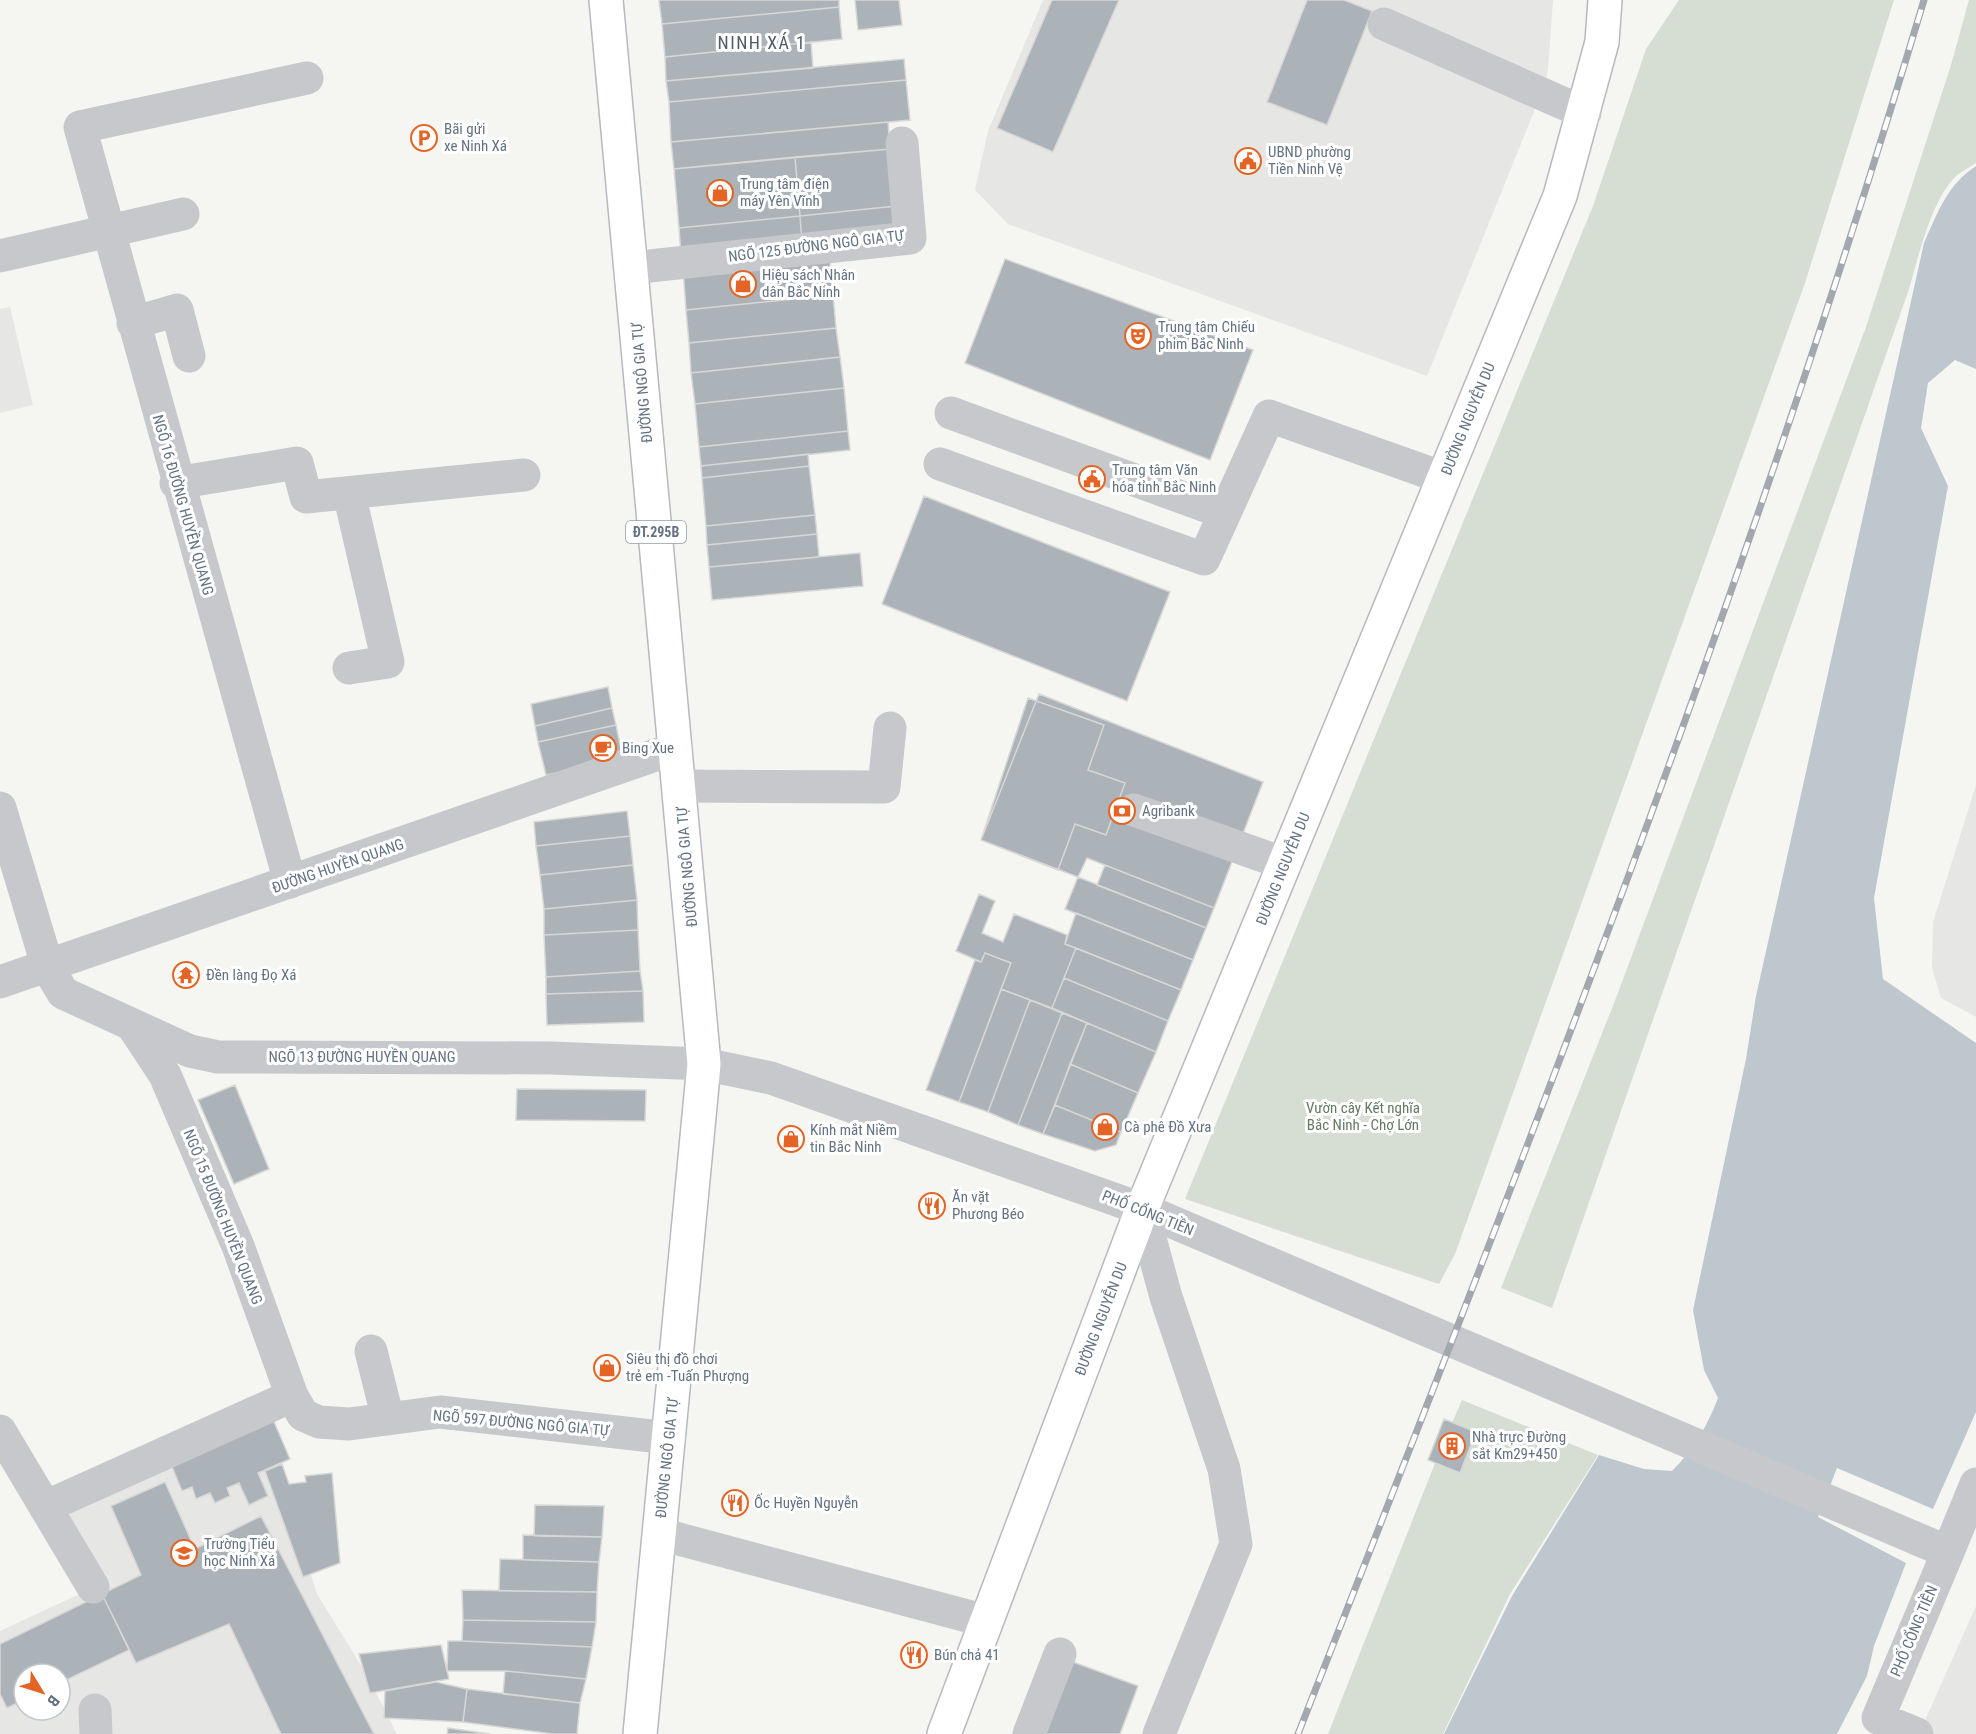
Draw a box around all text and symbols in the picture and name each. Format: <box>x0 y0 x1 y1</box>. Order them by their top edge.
district label: NINH XÁ 1 <box>718 32 806 53</box>
place label: Bãi gửi xe Ninh Xá <box>444 120 507 155</box>
parking icon: Bãi gửi xe Ninh Xá <box>409 123 439 153</box>
place label: UBND phường Tiền Ninh Vệ <box>1268 143 1351 178</box>
public building icon: UBND phường Tiền Ninh Vệ <box>1233 146 1263 176</box>
place label: Trung tâm điện máy Yên Vĩnh <box>740 175 829 210</box>
shop icon: Trung tâm điện máy Yên Vĩnh <box>705 178 735 208</box>
street label: NGÕ 125 ĐƯỜNG NGÔ GIA TỰ <box>727 226 906 266</box>
place label: Hiệu sách Nhân dân Bắc Ninh <box>762 266 855 301</box>
shop icon: Hiệu sách Nhân dân Bắc Ninh <box>728 269 758 299</box>
place label: Trung tâm Chiếu phim Bắc Ninh <box>1158 318 1255 353</box>
street label: ĐƯỜNG NGÔ GIA TỰ <box>628 321 656 444</box>
theatre icon: Trung tâm Chiếu phim Bắc Ninh <box>1123 321 1153 351</box>
street label: ĐƯỜNG NGUYỄN DU <box>1436 360 1499 478</box>
street label: NGÕ 16 ĐƯỜNG HUYỀN QUANG <box>149 412 218 597</box>
place label: Trung tâm Văn hóa tỉnh Bắc Ninh <box>1112 461 1216 496</box>
public building icon: Trung tâm Văn hóa tỉnh Bắc Ninh <box>1077 464 1107 494</box>
road number: ĐT.295B <box>626 521 686 543</box>
cafe icon: Bing Xue <box>588 733 618 763</box>
place label: Bing Xue <box>622 739 674 757</box>
bank icon: Agribank <box>1107 796 1137 826</box>
place label: Agribank <box>1142 802 1195 820</box>
street label: ĐƯỜNG NGÔ GIA TỰ <box>673 805 701 928</box>
street label: ĐƯỜNG NGUYỄN DU <box>1251 810 1314 928</box>
street label: ĐƯỜNG HUYỀN QUANG <box>269 834 406 897</box>
temple icon: Đền làng Đọ Xá <box>171 960 201 990</box>
place label: Đền làng Đọ Xá <box>206 966 296 984</box>
street label: NGÕ 13 ĐƯỜNG HUYỀN QUANG <box>268 1047 456 1066</box>
park label: Vườn cây Kết nghĩa Bắc Ninh - Chợ Lớn <box>1306 1099 1420 1134</box>
shop icon: Cà phê Đồ Xưa <box>1090 1112 1120 1142</box>
place label: Cà phê Đồ Xưa <box>1124 1118 1212 1136</box>
place label: Kính mắt Niềm tin Bắc Ninh <box>810 1121 897 1156</box>
shop icon: Kính mắt Niềm tin Bắc Ninh <box>776 1124 806 1154</box>
street label: NGÕ 15 ĐƯỜNG HUYỀN QUANG <box>180 1126 267 1307</box>
street label: PHỐ CỔNG TIỀN <box>1100 1186 1197 1240</box>
place label: Ăn vặt Phương Béo <box>952 1188 1024 1223</box>
restaurant icon: Ăn vặt Phương Béo <box>917 1191 947 1221</box>
street label: ĐƯỜNG NGUYỄN DU <box>1070 1259 1131 1378</box>
place label: Siêu thị đồ chơi trẻ em -Tuấn Phượng <box>626 1350 749 1385</box>
shop icon: Siêu thị đồ chơi trẻ em -Tuấn Phượng <box>592 1353 622 1383</box>
street label: ĐƯỜNG NGÔ GIA TỰ <box>652 1396 682 1519</box>
street label: NGÕ 597 ĐƯỜNG NGÔ GIA TỰ <box>432 1406 611 1440</box>
place label: Nhà trực Đường sắt Km29+450 <box>1472 1428 1566 1463</box>
building icon: Nhà trực Đường sắt Km29+450 <box>1437 1431 1467 1461</box>
restaurant icon: Ốc Huyền Nguyễn <box>720 1488 750 1518</box>
place label: Ốc Huyền Nguyễn <box>754 1493 858 1512</box>
place label: Trường Tiểu học Ninh Xá <box>204 1535 275 1570</box>
school or university icon: Trường Tiểu học Ninh Xá <box>169 1538 199 1568</box>
street label: PHỐ CỔNG TIỀN <box>1886 1582 1941 1679</box>
restaurant icon: Bún chả 41 <box>899 1640 929 1670</box>
place label: Bún chả 41 <box>934 1646 1000 1664</box>
north arrow <box>12 1662 72 1722</box>
text: B <box>43 1692 64 1710</box>

